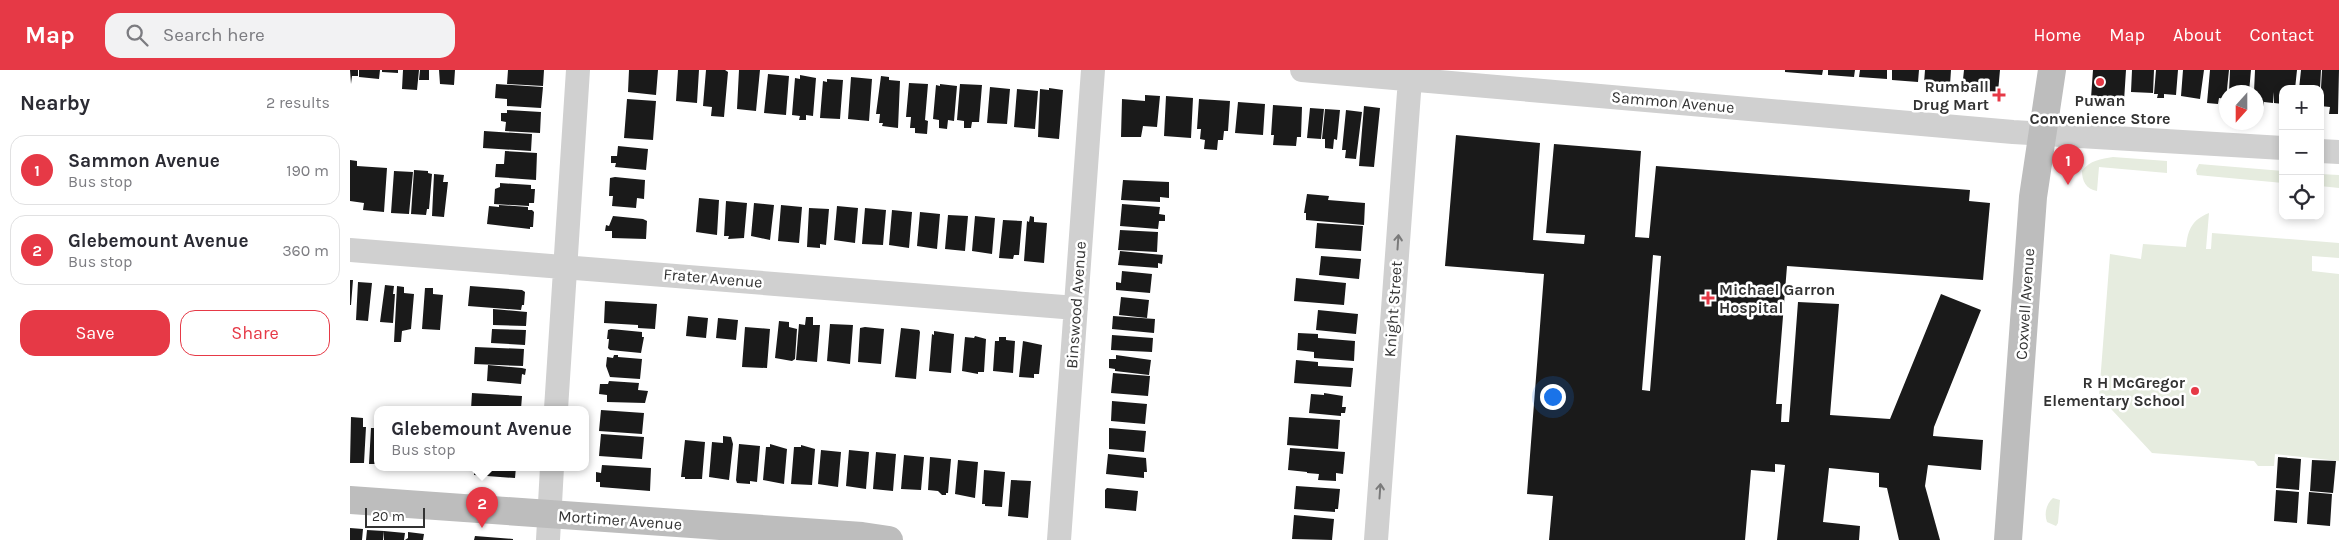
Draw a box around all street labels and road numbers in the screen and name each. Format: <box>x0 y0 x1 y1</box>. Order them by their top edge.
street label: Sammon Avenue <box>1611 87 1735 117</box>
street label: Binswood Avenue <box>1062 241 1090 369</box>
street label: Coxwell Avenue <box>2012 247 2038 361</box>
street label: Knight Street <box>1380 260 1406 358</box>
street label: Frater Avenue <box>663 264 763 292</box>
street label: Mortimer Avenue <box>557 506 683 534</box>

